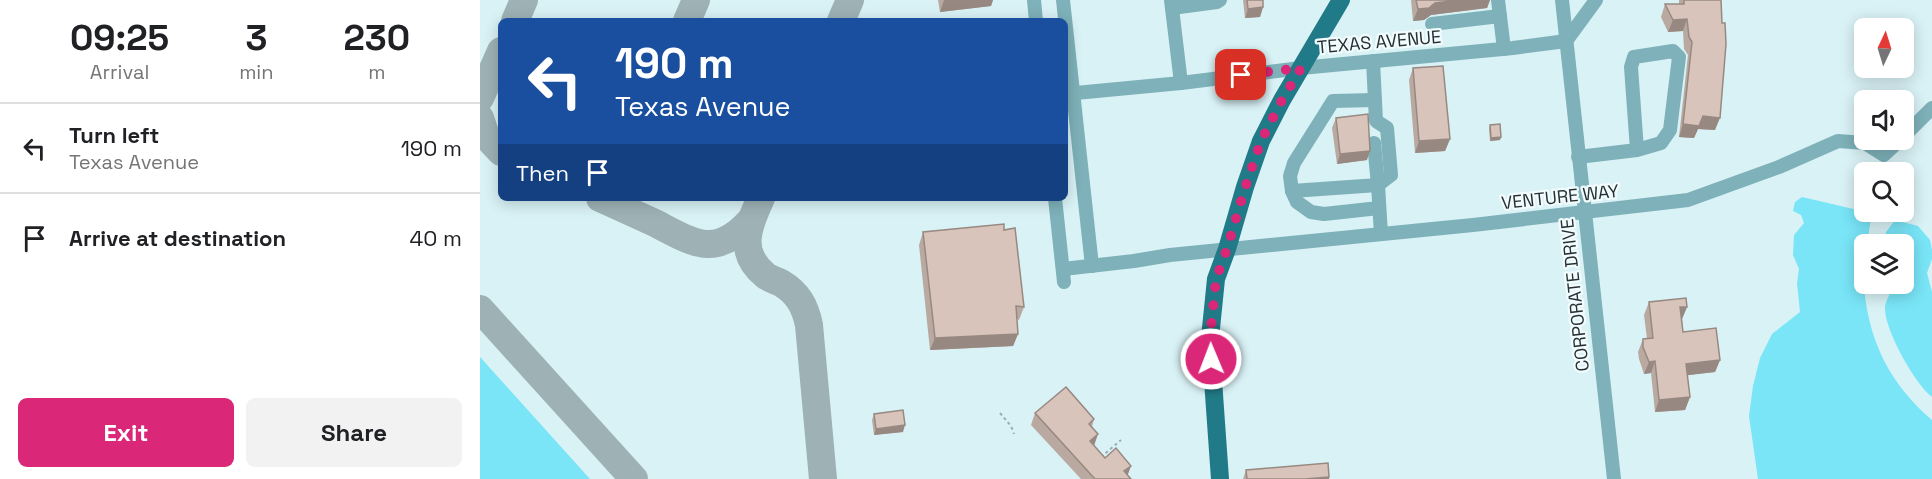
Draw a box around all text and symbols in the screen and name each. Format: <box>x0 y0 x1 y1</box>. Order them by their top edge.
text: 09:25 <box>70 15 169 61</box>
text: 3 <box>245 15 267 61</box>
text: 230 <box>343 15 410 61</box>
north arrow <box>1854 18 1914 78</box>
map controls <box>1854 18 1914 294</box>
street label: TEXAS AVENUE <box>1316 25 1442 58</box>
text: 190 m <box>615 37 734 90</box>
icon: left <box>516 42 594 120</box>
pin <box>1215 49 1266 100</box>
icon: arrive <box>1224 58 1257 91</box>
text: Arrival <box>90 59 149 85</box>
text: min <box>239 59 274 85</box>
text: m <box>368 59 385 85</box>
text: Texas Avenue <box>615 89 791 124</box>
button: sound <box>1854 90 1914 150</box>
text: Turn left <box>69 121 159 149</box>
icon: left <box>18 132 51 165</box>
text: 190 m <box>401 134 462 162</box>
text: Texas Avenue <box>69 149 199 175</box>
icon: arrive <box>581 156 614 189</box>
text: Then <box>516 159 569 187</box>
button: search <box>1854 162 1914 222</box>
street label: VENTURE WAY <box>1500 179 1620 214</box>
street label: CORPORATE DRIVE <box>1555 218 1594 373</box>
icon: arrive <box>18 222 51 255</box>
text: Arrive at destination <box>69 224 286 252</box>
text: 40 m <box>410 224 462 252</box>
button: layers <box>1854 234 1914 294</box>
position arrow <box>1179 327 1243 391</box>
button: Exit <box>18 398 234 467</box>
button: Share <box>246 398 462 467</box>

